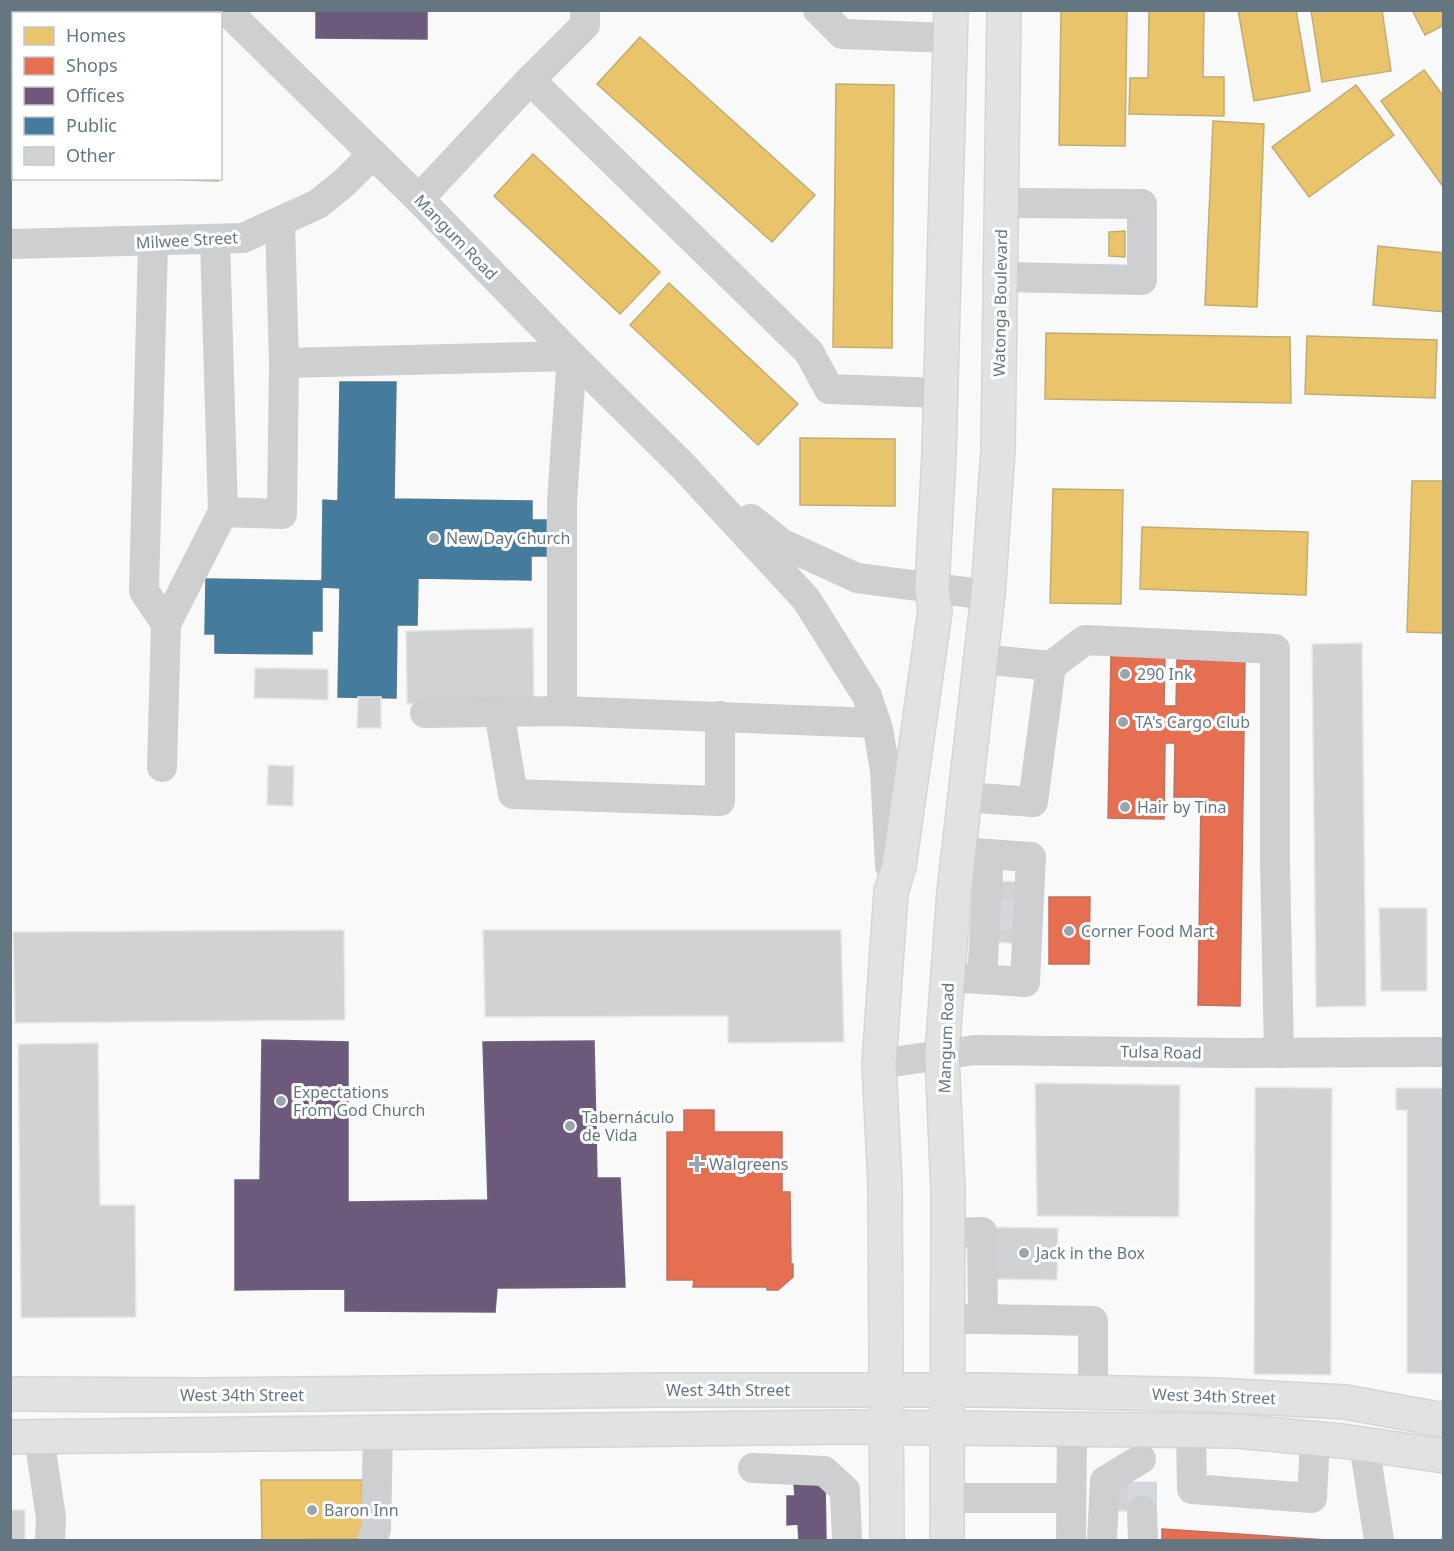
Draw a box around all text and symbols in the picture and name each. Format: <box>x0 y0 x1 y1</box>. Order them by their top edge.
legend <box>12 12 222 180</box>
text: Homes <box>66 23 126 47</box>
text: Shops <box>66 53 118 77</box>
text: Offices <box>66 83 125 107</box>
text: Public <box>66 113 117 137</box>
text: Other <box>66 143 116 167</box>
street label: Mangum Road <box>410 190 502 284</box>
street label: Milwee Street <box>135 226 239 254</box>
street label: Watonga Boulevard <box>988 229 1012 377</box>
place label: New Day Church <box>446 527 570 549</box>
marker: New Day Church <box>427 531 441 545</box>
place label: 290 Ink <box>1137 663 1193 685</box>
marker: 290 Ink <box>1118 667 1132 681</box>
place label: TA's Cargo Club <box>1135 711 1250 733</box>
marker: TA's Cargo Club <box>1116 715 1130 729</box>
place label: Hair by Tina <box>1137 796 1226 818</box>
marker: Hair by Tina <box>1118 800 1132 814</box>
place label: Corner Food Mart <box>1081 920 1215 942</box>
marker: Corner Food Mart <box>1062 924 1076 938</box>
street label: Mangum Road <box>933 982 959 1094</box>
street label: Tulsa Road <box>1120 1040 1202 1064</box>
place label: Expectations From God Church <box>293 1081 425 1121</box>
marker: Expectations From God Church <box>274 1094 288 1108</box>
place label: Tabernáculo de Vida <box>582 1106 674 1146</box>
marker: Tabernáculo de Vida <box>563 1119 577 1133</box>
place label: Walgreens <box>709 1153 788 1175</box>
marker: Walgreens <box>690 1157 704 1171</box>
place label: Jack in the Box <box>1034 1242 1146 1264</box>
marker: Jack in the Box <box>1017 1246 1031 1260</box>
street label: West 34th Street <box>666 1379 790 1401</box>
street label: West 34th Street <box>1152 1383 1277 1409</box>
street label: West 34th Street <box>180 1384 304 1406</box>
place label: Baron Inn <box>324 1499 399 1521</box>
marker: Baron Inn <box>305 1503 319 1517</box>

